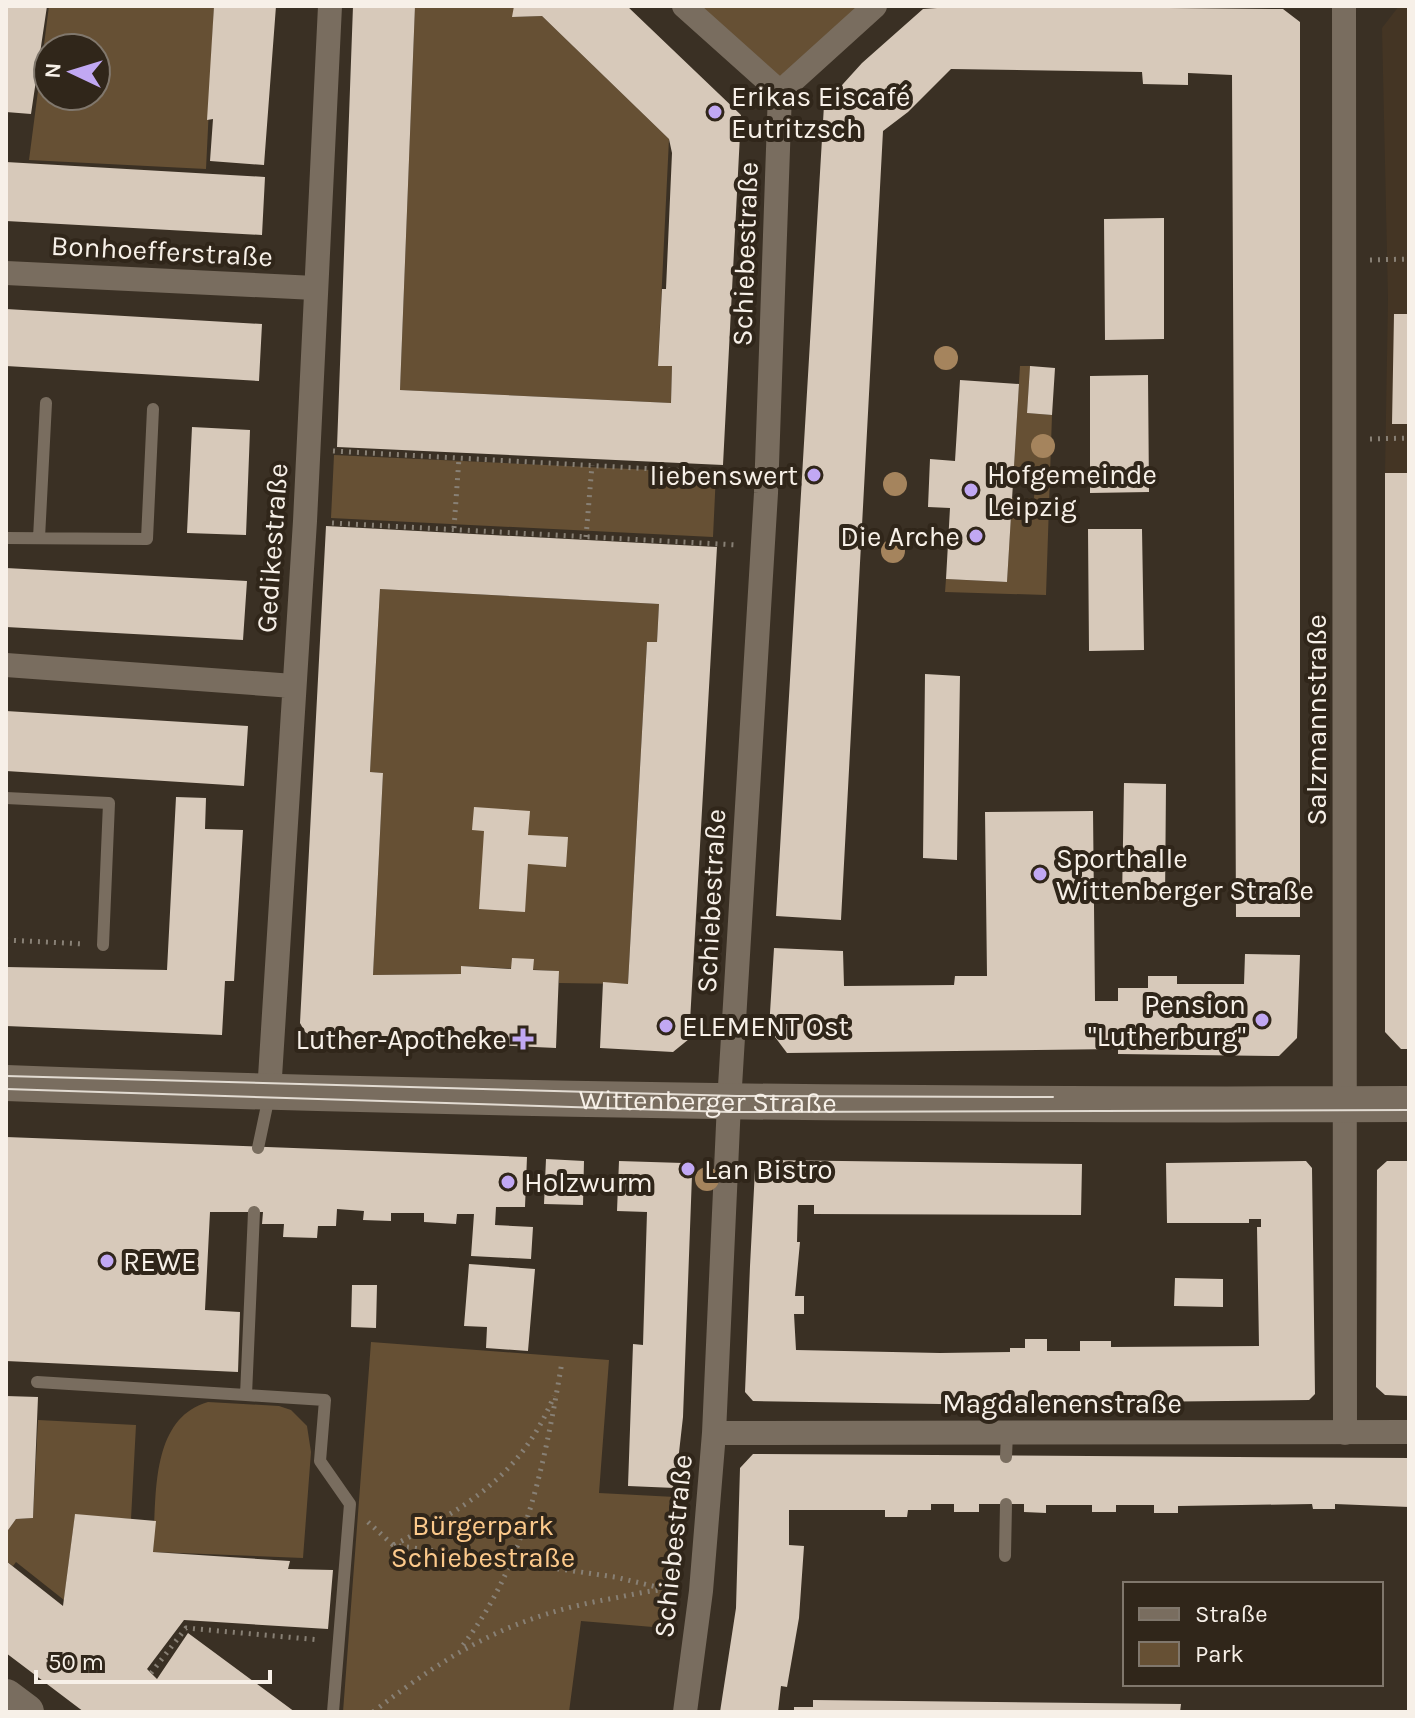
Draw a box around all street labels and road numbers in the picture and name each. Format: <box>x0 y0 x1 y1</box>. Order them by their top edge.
street label: Schiebestraße <box>725 161 765 347</box>
street label: Bonhoefferstraße <box>50 229 274 273</box>
street label: Gedikestraße <box>250 462 294 634</box>
street label: Salzmannstraße <box>1300 614 1333 826</box>
street label: Schiebestraße <box>690 808 732 994</box>
street label: Wittenberger Straße <box>578 1082 837 1119</box>
street label: Magdalenenstraße <box>942 1387 1182 1420</box>
street label: Schiebestraße <box>647 1453 699 1639</box>

